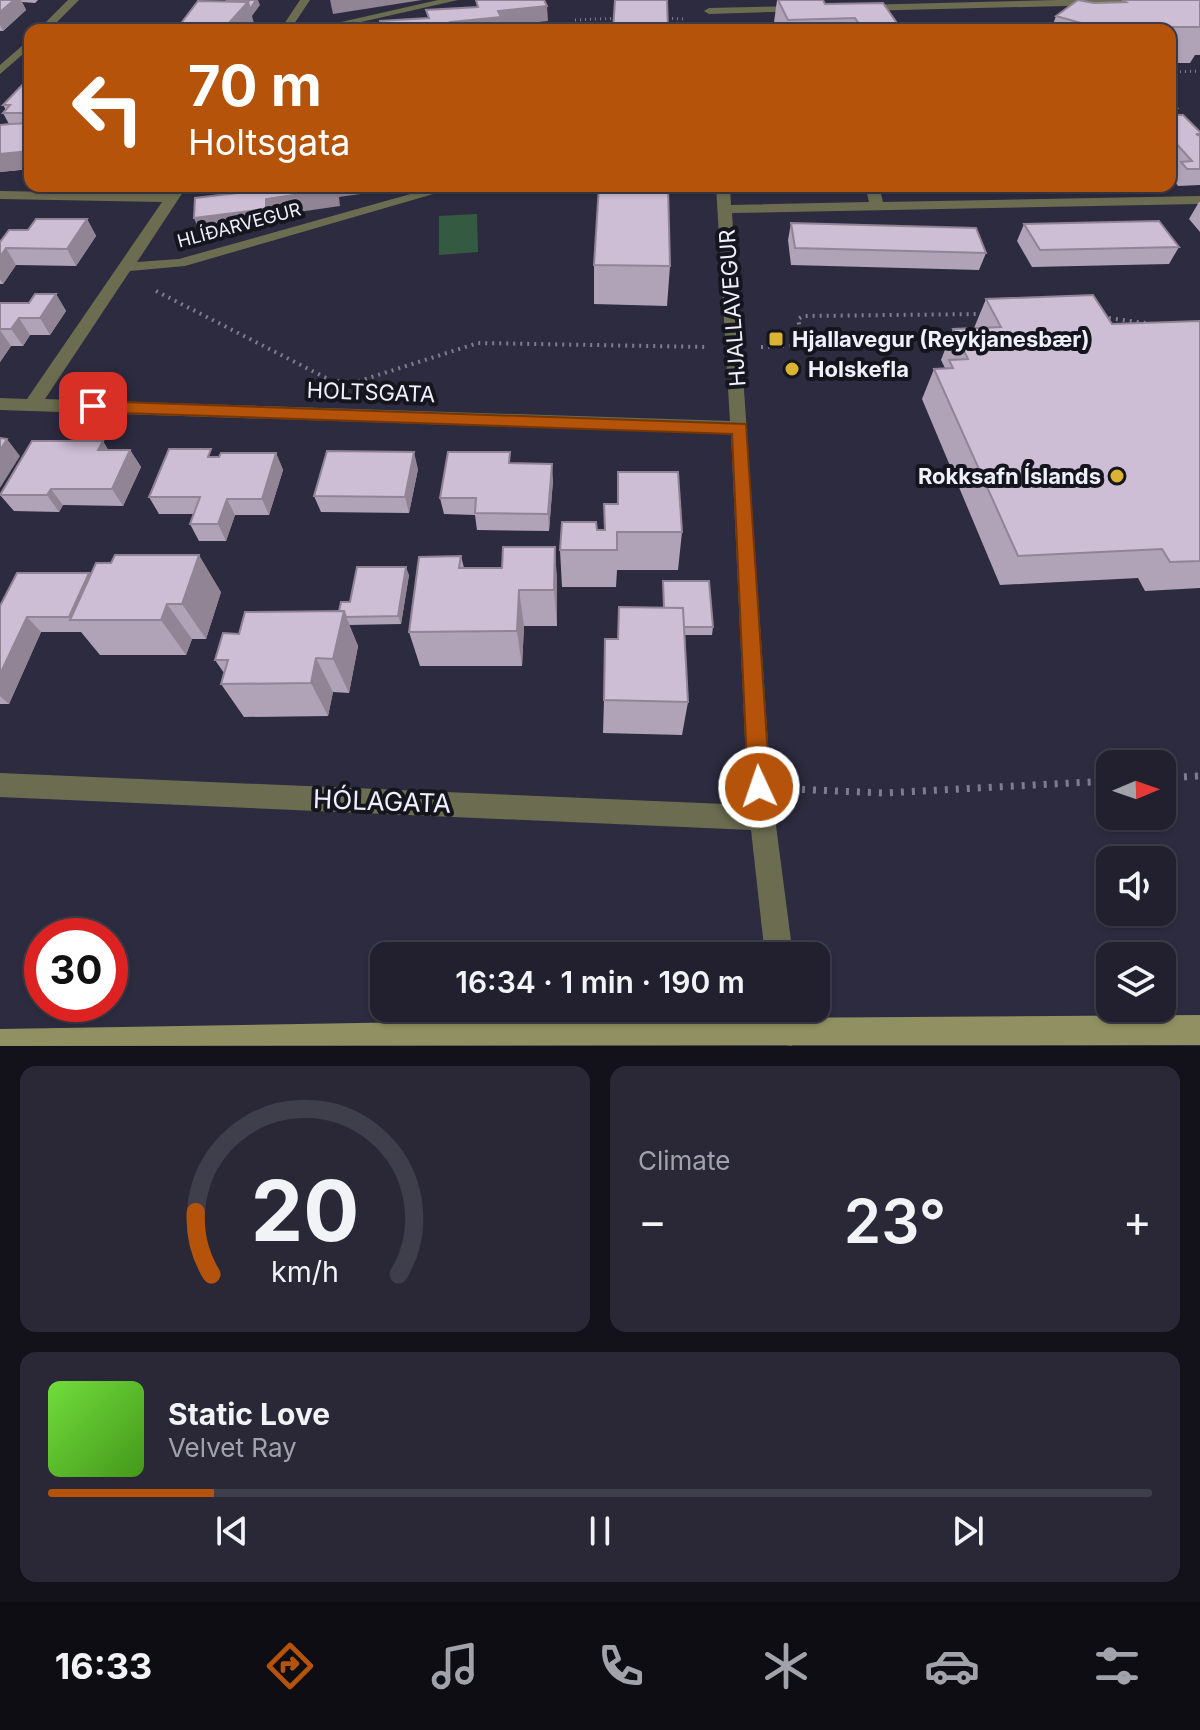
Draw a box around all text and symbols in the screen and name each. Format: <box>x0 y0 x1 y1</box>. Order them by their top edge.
text: 70 m <box>188 52 322 120</box>
icon: left <box>56 56 160 160</box>
text: Holtsgata <box>188 120 350 164</box>
street label: HLÍÐARVEGUR <box>175 197 303 252</box>
street label: HJALLAVEGUR <box>714 229 750 387</box>
place label: Hjallavegur (Reykjanesbær) <box>792 326 1090 352</box>
marker: Hjallavegur (Reykjanesbær) <box>767 330 785 348</box>
place label: Holskefla <box>808 356 909 382</box>
marker: Holskefla <box>783 360 801 378</box>
pin <box>59 372 127 440</box>
street label: HOLTSGATA <box>306 377 436 407</box>
icon: arrive <box>71 384 115 428</box>
place label: Rokksafn Íslands <box>918 463 1101 489</box>
marker: Rokksafn Íslands <box>1108 467 1126 485</box>
position arrow <box>717 745 801 829</box>
north arrow <box>1096 750 1176 830</box>
map controls <box>1096 750 1176 1022</box>
street label: HÓLAGATA <box>312 783 452 819</box>
button: sound <box>1096 846 1176 926</box>
speed limit sign: 30 <box>24 918 128 1022</box>
button: layers <box>1096 942 1176 1022</box>
text: 16:34 · 1 min · 190 m <box>455 964 745 1000</box>
text: Climate <box>638 1145 730 1176</box>
text: 20 <box>251 1160 359 1261</box>
text: 23° <box>844 1185 946 1257</box>
text: − <box>638 1194 667 1248</box>
text: + <box>1123 1194 1152 1248</box>
text: km/h <box>271 1254 339 1289</box>
text: Static Love <box>168 1396 330 1432</box>
text: Velvet Ray <box>168 1432 297 1463</box>
icon: previous <box>210 1509 254 1553</box>
icon: pause <box>578 1509 622 1553</box>
icon: next <box>946 1509 990 1553</box>
icon: directions <box>262 1638 318 1694</box>
icon: music <box>427 1638 483 1694</box>
icon: phone <box>593 1638 649 1694</box>
icon: climate <box>758 1638 814 1694</box>
icon: car <box>924 1638 980 1694</box>
icon: filters <box>1089 1638 1145 1694</box>
text: 16:33 <box>55 1644 152 1688</box>

